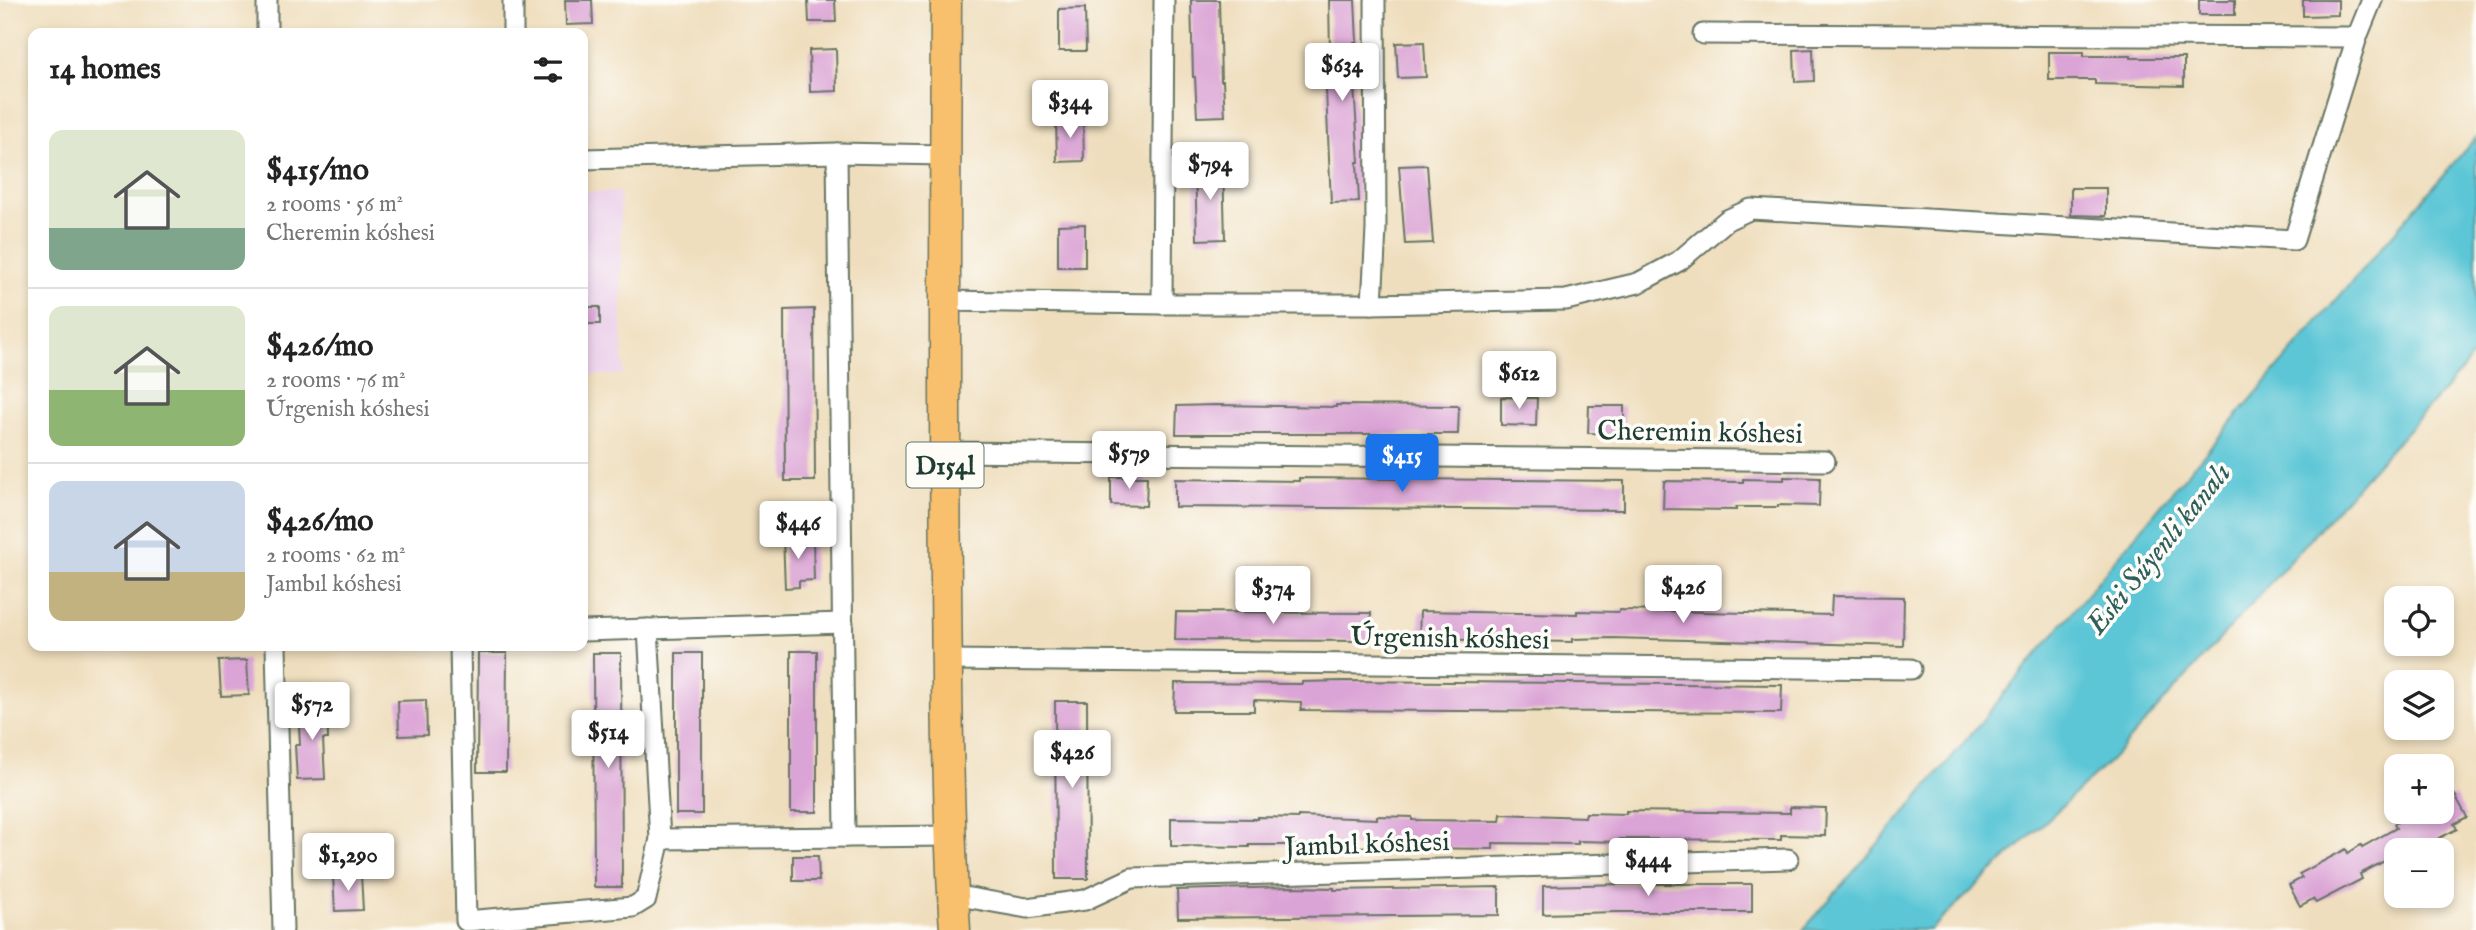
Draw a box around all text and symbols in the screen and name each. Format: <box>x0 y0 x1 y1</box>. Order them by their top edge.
pin: $634 <box>1301 43 1383 103</box>
text: 14 homes <box>49 51 161 89</box>
icon: filters <box>529 51 567 89</box>
text: $634 <box>1321 51 1363 80</box>
pin: $344 <box>1029 80 1111 140</box>
text: $344 <box>1048 88 1092 117</box>
pin: $794 <box>1169 142 1251 202</box>
text: $794 <box>1188 150 1232 179</box>
text: $415/mo <box>266 152 369 190</box>
icon: home <box>105 158 189 242</box>
text: 2 rooms · 56 m² <box>266 190 403 219</box>
text: Cheremin kóshesi <box>266 219 435 248</box>
text: $426/mo <box>266 328 374 366</box>
icon: home <box>105 334 189 418</box>
pin: $612 <box>1478 352 1560 411</box>
text: $612 <box>1498 359 1540 388</box>
text: 2 rooms · 76 m² <box>266 366 406 395</box>
text: Úrgenish kóshesi <box>266 395 430 424</box>
street label: Cheremin kóshesi <box>1597 414 1803 453</box>
pin: $579 <box>1088 432 1170 491</box>
pin: $415 <box>1361 434 1443 494</box>
text: $579 <box>1108 439 1150 468</box>
road number: D154l <box>906 442 984 488</box>
text: $415 <box>1382 442 1422 471</box>
water label: Eski Súyenli kanalı <box>2078 456 2241 644</box>
pin: $446 <box>757 502 839 561</box>
text: $426/mo <box>266 503 374 541</box>
icon: home <box>105 509 189 593</box>
text: $446 <box>776 509 821 538</box>
text: 2 rooms · 62 m² <box>266 541 406 570</box>
pin: $374 <box>1232 566 1314 626</box>
pin: $426 <box>1642 566 1724 625</box>
text: Jambıl kóshesi <box>266 570 402 599</box>
text: $426 <box>1661 573 1705 602</box>
text: $374 <box>1251 574 1295 603</box>
map controls <box>2384 586 2454 908</box>
button: locate <box>2384 586 2454 656</box>
street label: Úrgenish kóshesi <box>1350 620 1550 659</box>
button: layers <box>2384 670 2454 740</box>
pin: $572 <box>271 682 353 742</box>
text: $572 <box>291 690 333 719</box>
pin: $514 <box>567 710 649 770</box>
text: $514 <box>588 718 628 747</box>
pin: $426 <box>1031 730 1113 790</box>
text: $426 <box>1050 738 1094 767</box>
button: + <box>2384 754 2454 824</box>
street label: Jambıl kóshesi <box>1281 825 1450 866</box>
pin: $1,290 <box>291 834 405 893</box>
pin: $444 <box>1607 838 1689 898</box>
button: − <box>2384 838 2454 908</box>
text: $1,290 <box>318 841 378 870</box>
text: $444 <box>1625 846 1671 875</box>

